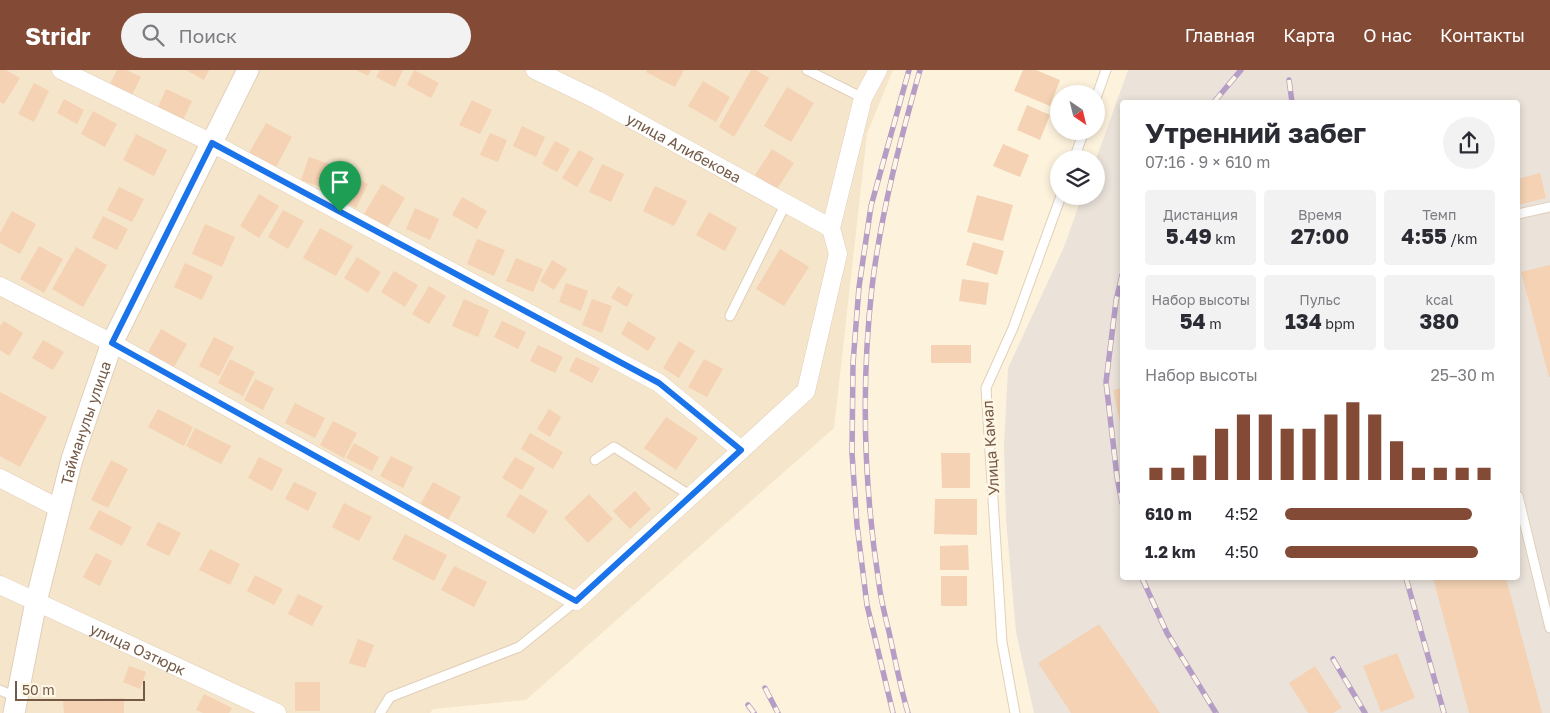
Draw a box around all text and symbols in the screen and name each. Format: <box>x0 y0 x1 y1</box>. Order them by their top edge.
search box <box>121 13 471 58</box>
text: Stridr <box>25 21 91 50</box>
icon: search <box>139 21 167 49</box>
text: Поиск <box>179 24 237 47</box>
text: Главная <box>1185 24 1255 46</box>
text: Карта <box>1283 24 1335 46</box>
text: О нас <box>1363 24 1412 46</box>
text: Контакты <box>1440 24 1525 46</box>
north arrow <box>1050 85 1105 140</box>
map controls <box>1050 85 1105 205</box>
street label: улица Алибекова <box>623 109 744 186</box>
text: Утренний забег <box>1145 116 1366 149</box>
button: share <box>1443 117 1495 169</box>
button: layers <box>1050 150 1105 205</box>
text: 07:16 · 9 × 610 m <box>1145 152 1270 172</box>
pin <box>319 161 361 212</box>
icon: arrive <box>326 168 354 196</box>
text: Дистанция <box>1163 206 1238 223</box>
text: Время <box>1298 206 1342 223</box>
text: Темп <box>1422 206 1456 223</box>
text: 5.49 <box>1166 223 1212 249</box>
text: 27:00 <box>1291 223 1349 249</box>
text: 4:55 <box>1401 223 1447 249</box>
text: km <box>1212 230 1236 247</box>
text: /km <box>1447 230 1477 247</box>
text: Набор высоты <box>1151 291 1250 308</box>
text: Пульс <box>1299 291 1341 308</box>
text: kcal <box>1426 291 1453 308</box>
text: 54 <box>1180 308 1206 334</box>
text: 134 <box>1285 308 1322 334</box>
text: 380 <box>1419 308 1459 334</box>
text: m <box>1206 315 1222 332</box>
text: bpm <box>1322 315 1355 332</box>
street label: Тайманулы улица <box>57 359 114 487</box>
text: Набор высоты <box>1145 365 1258 385</box>
text: 25–30 m <box>1431 365 1495 385</box>
street label: Улица Камал <box>978 400 1002 496</box>
text: 610 m <box>1145 504 1192 524</box>
text: 4:52 <box>1225 504 1258 524</box>
text: 1.2 km <box>1145 542 1195 562</box>
text: 4:50 <box>1225 542 1259 562</box>
street label: улица Озтюрк <box>87 619 189 679</box>
scale bar <box>15 678 145 701</box>
text: 50 m <box>22 681 55 698</box>

